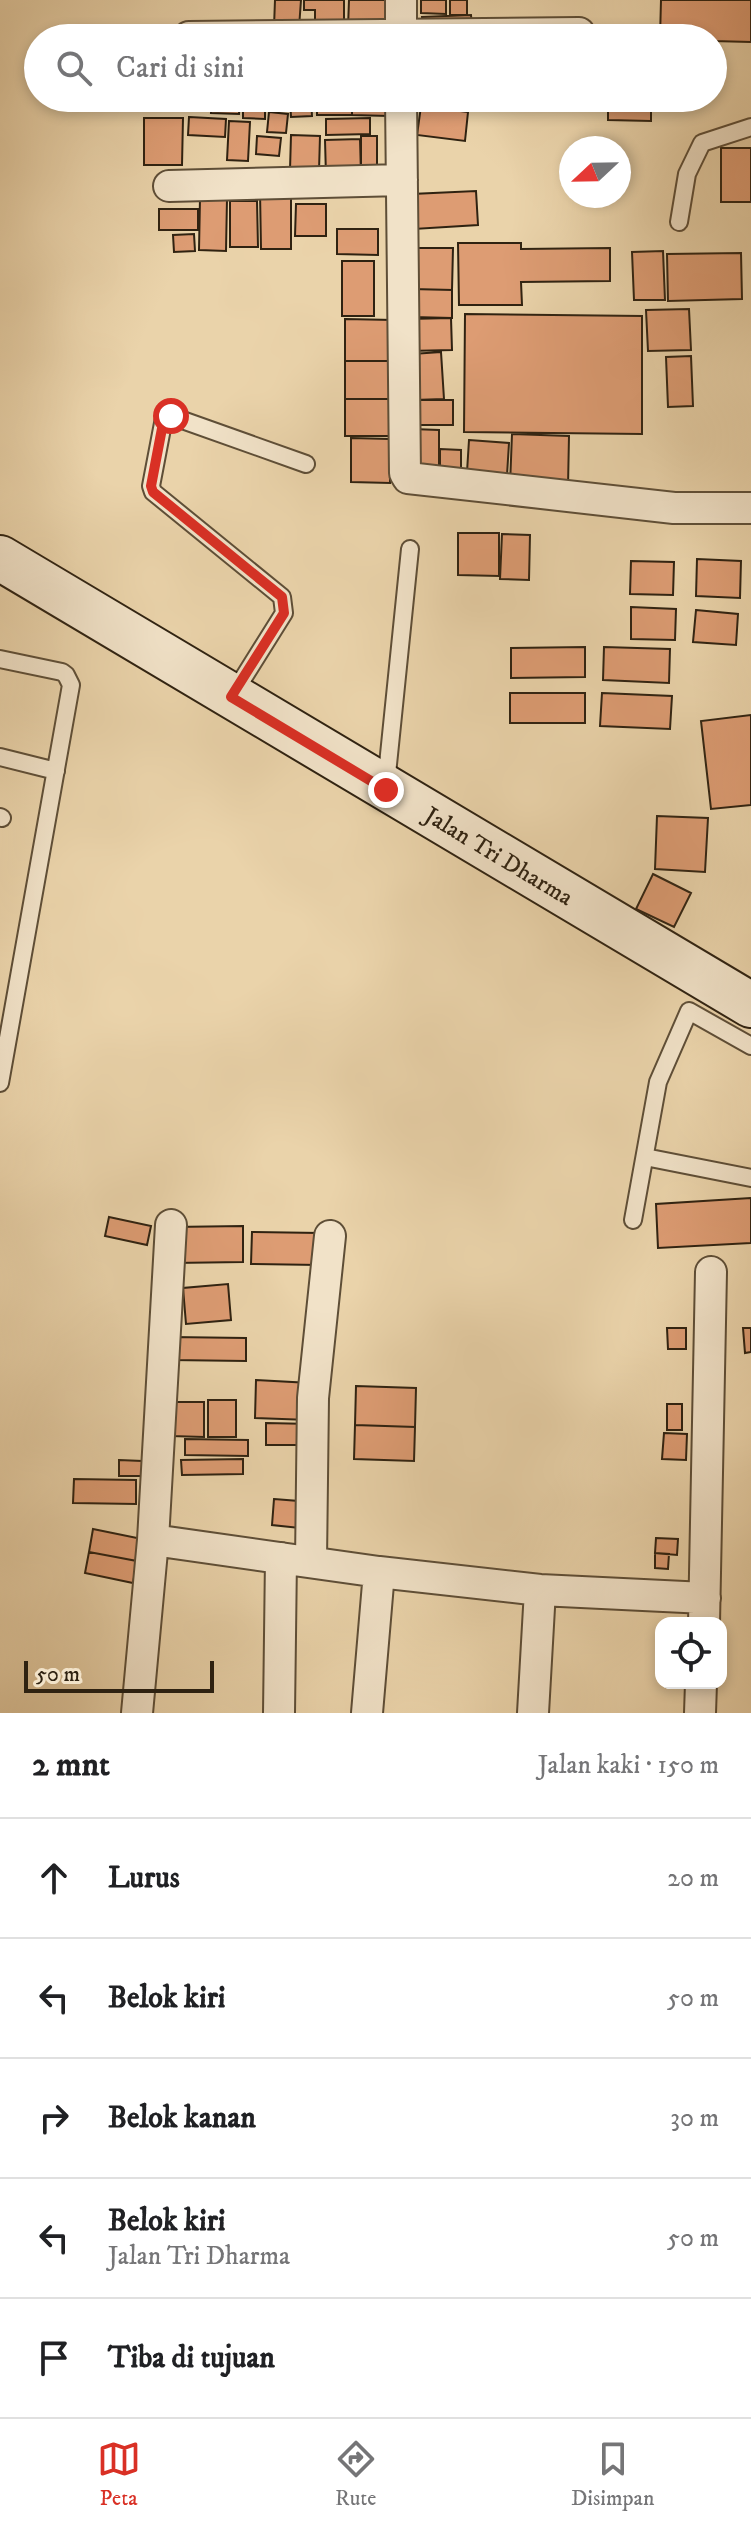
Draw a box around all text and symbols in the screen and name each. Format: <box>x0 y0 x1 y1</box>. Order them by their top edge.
search box <box>24 24 727 112</box>
icon: search <box>52 46 96 90</box>
text: Cari di sini <box>116 50 244 87</box>
north arrow <box>559 136 631 208</box>
route start <box>153 398 189 434</box>
route end <box>368 772 404 808</box>
street label: Jalan Tri Dharma <box>417 800 579 913</box>
map controls <box>655 1617 727 1689</box>
button: locate <box>655 1617 727 1689</box>
scale bar <box>24 1657 214 1693</box>
text: 50 m <box>36 1661 80 1688</box>
text: 2 mnt <box>32 1744 110 1786</box>
text: Jalan kaki · 150 m <box>538 1749 719 1782</box>
icon: ahead <box>32 1856 76 1900</box>
text: Lurus <box>108 1860 180 1897</box>
text: 20 m <box>667 1862 719 1895</box>
icon: left <box>32 1976 76 2020</box>
text: Belok kiri <box>108 1980 226 2017</box>
text: 50 m <box>667 1982 719 2015</box>
icon: right <box>32 2096 76 2140</box>
text: Belok kanan <box>108 2100 256 2137</box>
text: 30 m <box>670 2102 719 2135</box>
text: Belok kiri <box>108 2203 226 2240</box>
icon: left <box>32 2216 76 2260</box>
text: 50 m <box>667 2222 719 2255</box>
text: Jalan Tri Dharma <box>108 2240 290 2273</box>
icon: arrive <box>32 2336 76 2380</box>
text: Tiba di tujuan <box>108 2340 275 2377</box>
tab: Peta <box>97 2437 141 2512</box>
tab: Rute <box>334 2437 378 2512</box>
tab: Disimpan <box>571 2437 654 2512</box>

